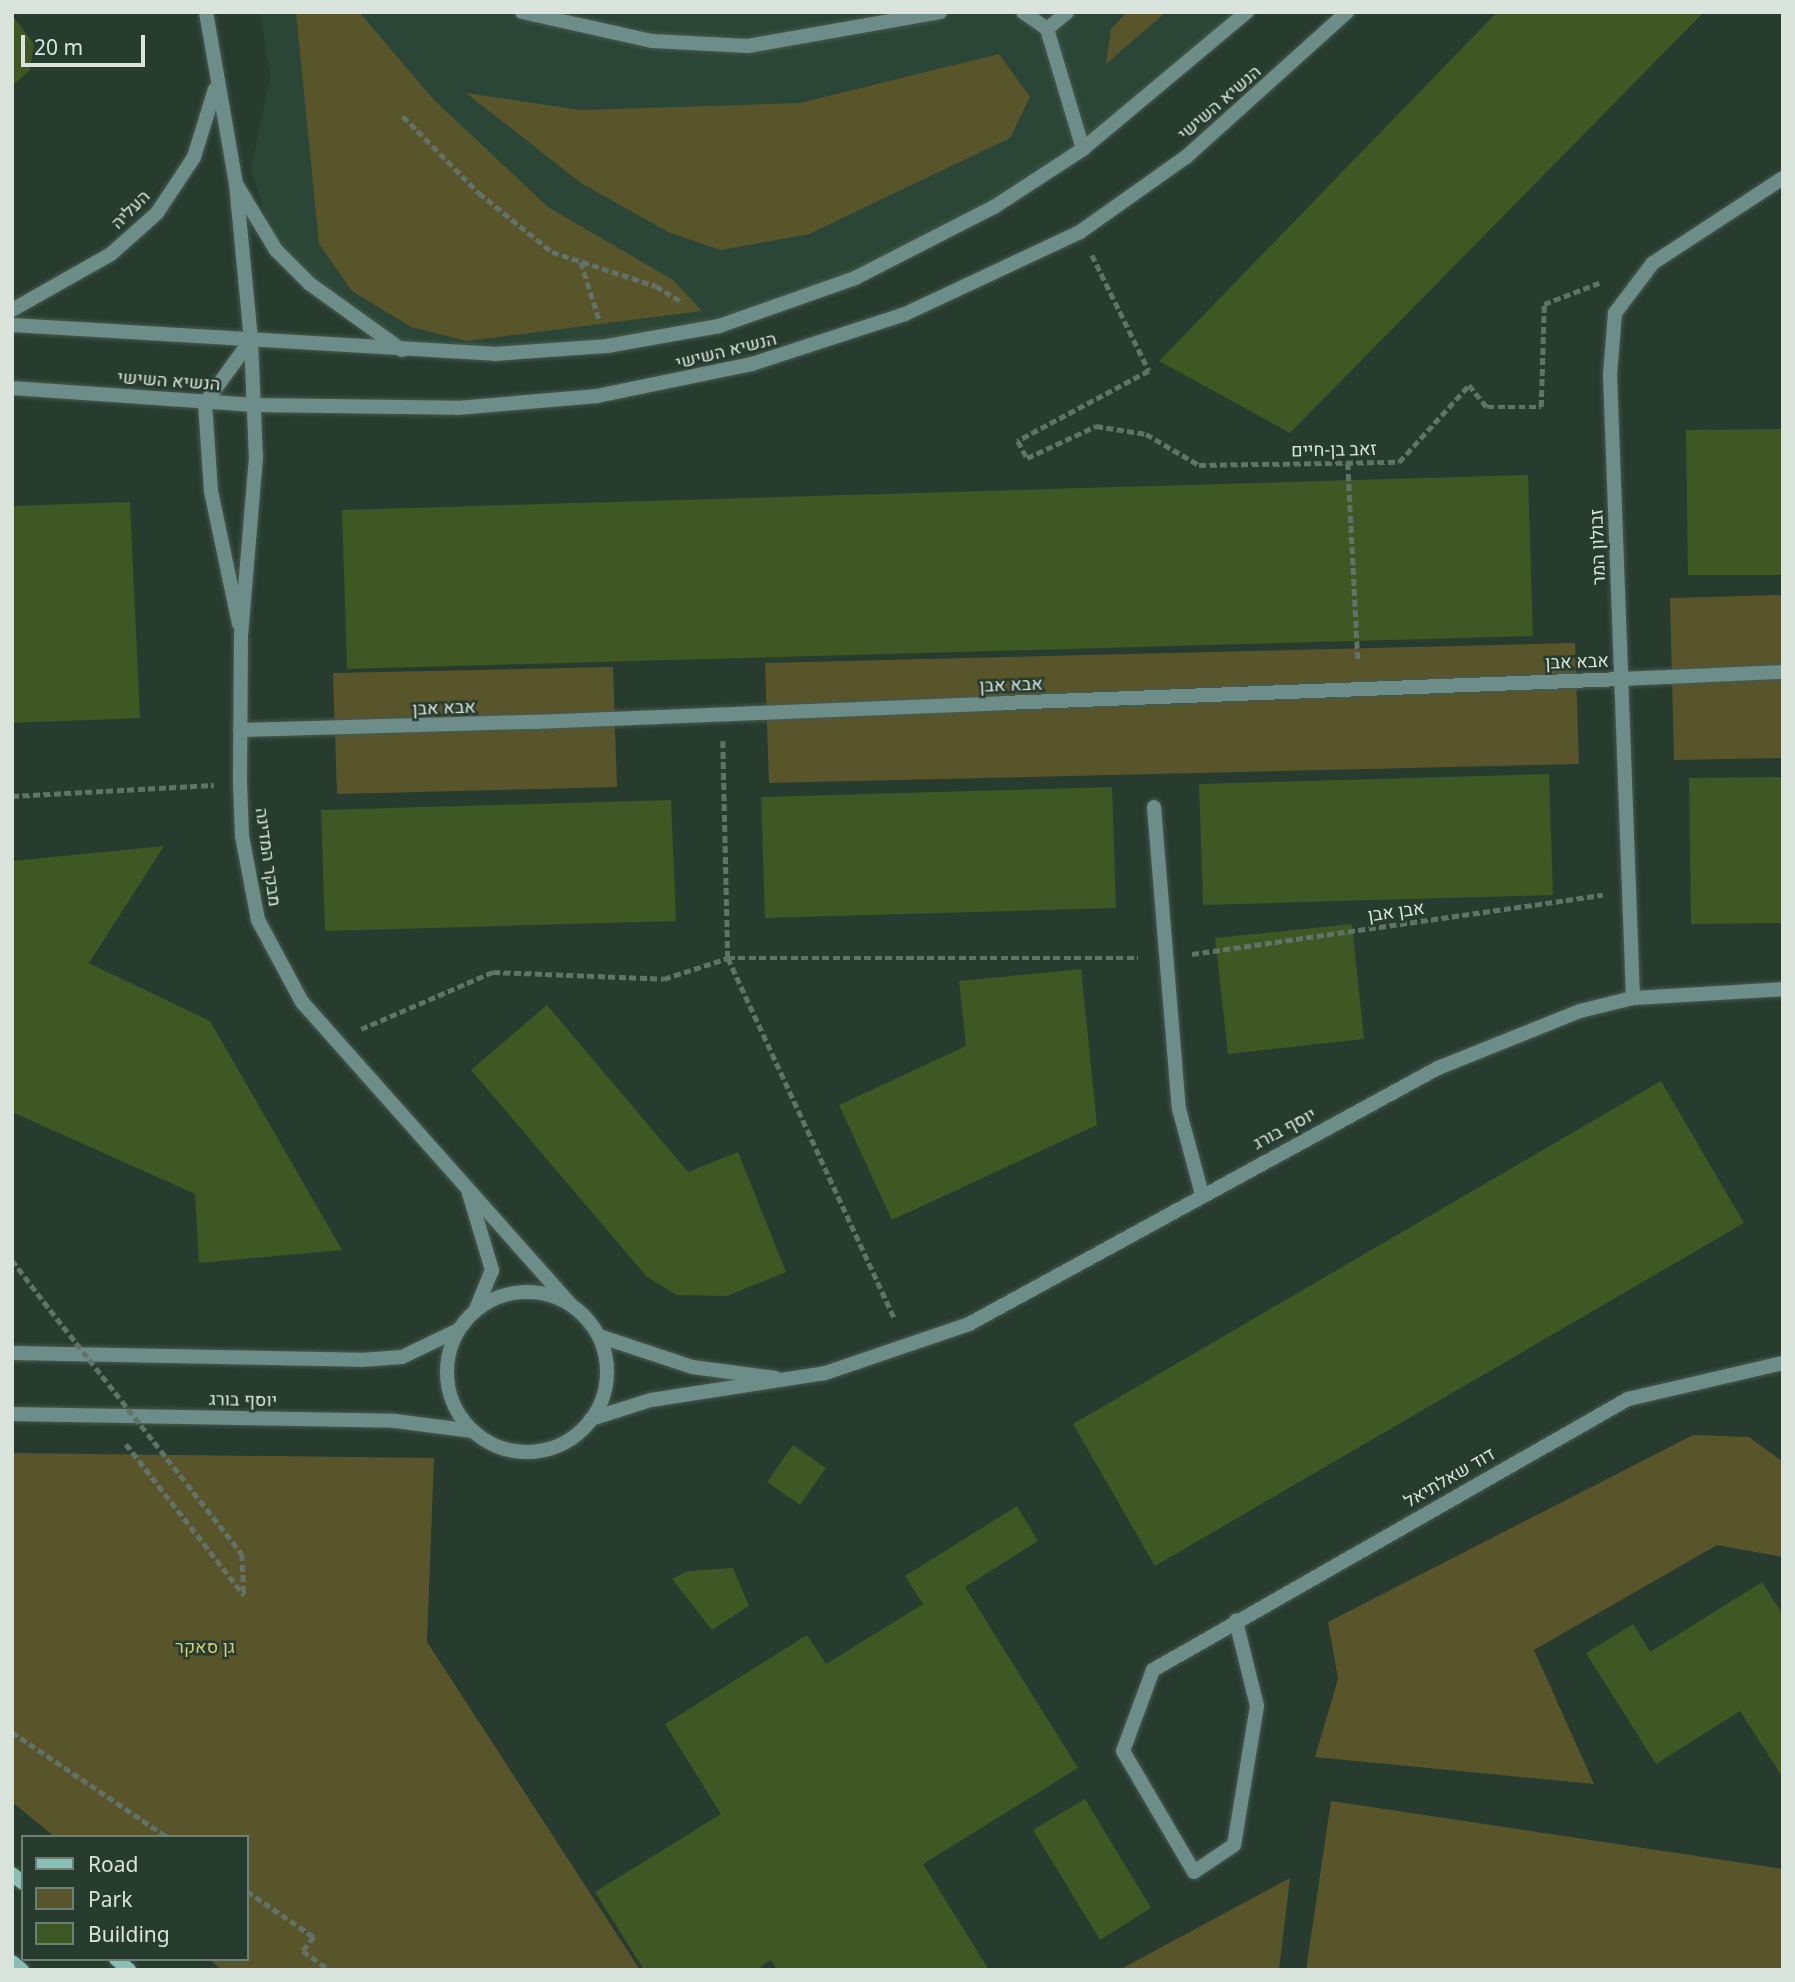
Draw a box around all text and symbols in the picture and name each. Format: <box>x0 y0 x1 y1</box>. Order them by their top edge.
scale bar <box>24 21 149 65</box>
text: 20 m <box>34 33 83 61</box>
street label: הנשיא השישי <box>1173 60 1265 144</box>
street label: העליה <box>106 185 154 233</box>
street label: הנשיא השישי <box>673 327 779 373</box>
street label: הנשיא השישי <box>117 366 221 394</box>
street label: זאב בן-חיים <box>1291 437 1377 461</box>
street label: זבולון המר <box>1585 508 1609 586</box>
street label: אבא אבן <box>1545 649 1609 673</box>
street label: אבא אבן <box>979 672 1043 696</box>
street label: אבא אבן <box>412 695 476 719</box>
street label: מבקר המדינה <box>251 806 287 908</box>
street label: אבן אבן <box>1366 896 1426 926</box>
street label: יוסף בורג <box>1249 1102 1319 1154</box>
street label: יוסף בורג <box>209 1388 277 1410</box>
street label: דוד שאלתיאל <box>1400 1442 1498 1512</box>
park label: גן סאקר <box>175 1635 235 1657</box>
legend <box>21 1835 248 1961</box>
text: Road <box>88 1850 138 1878</box>
text: Park <box>88 1885 132 1913</box>
text: Building <box>88 1920 170 1948</box>

